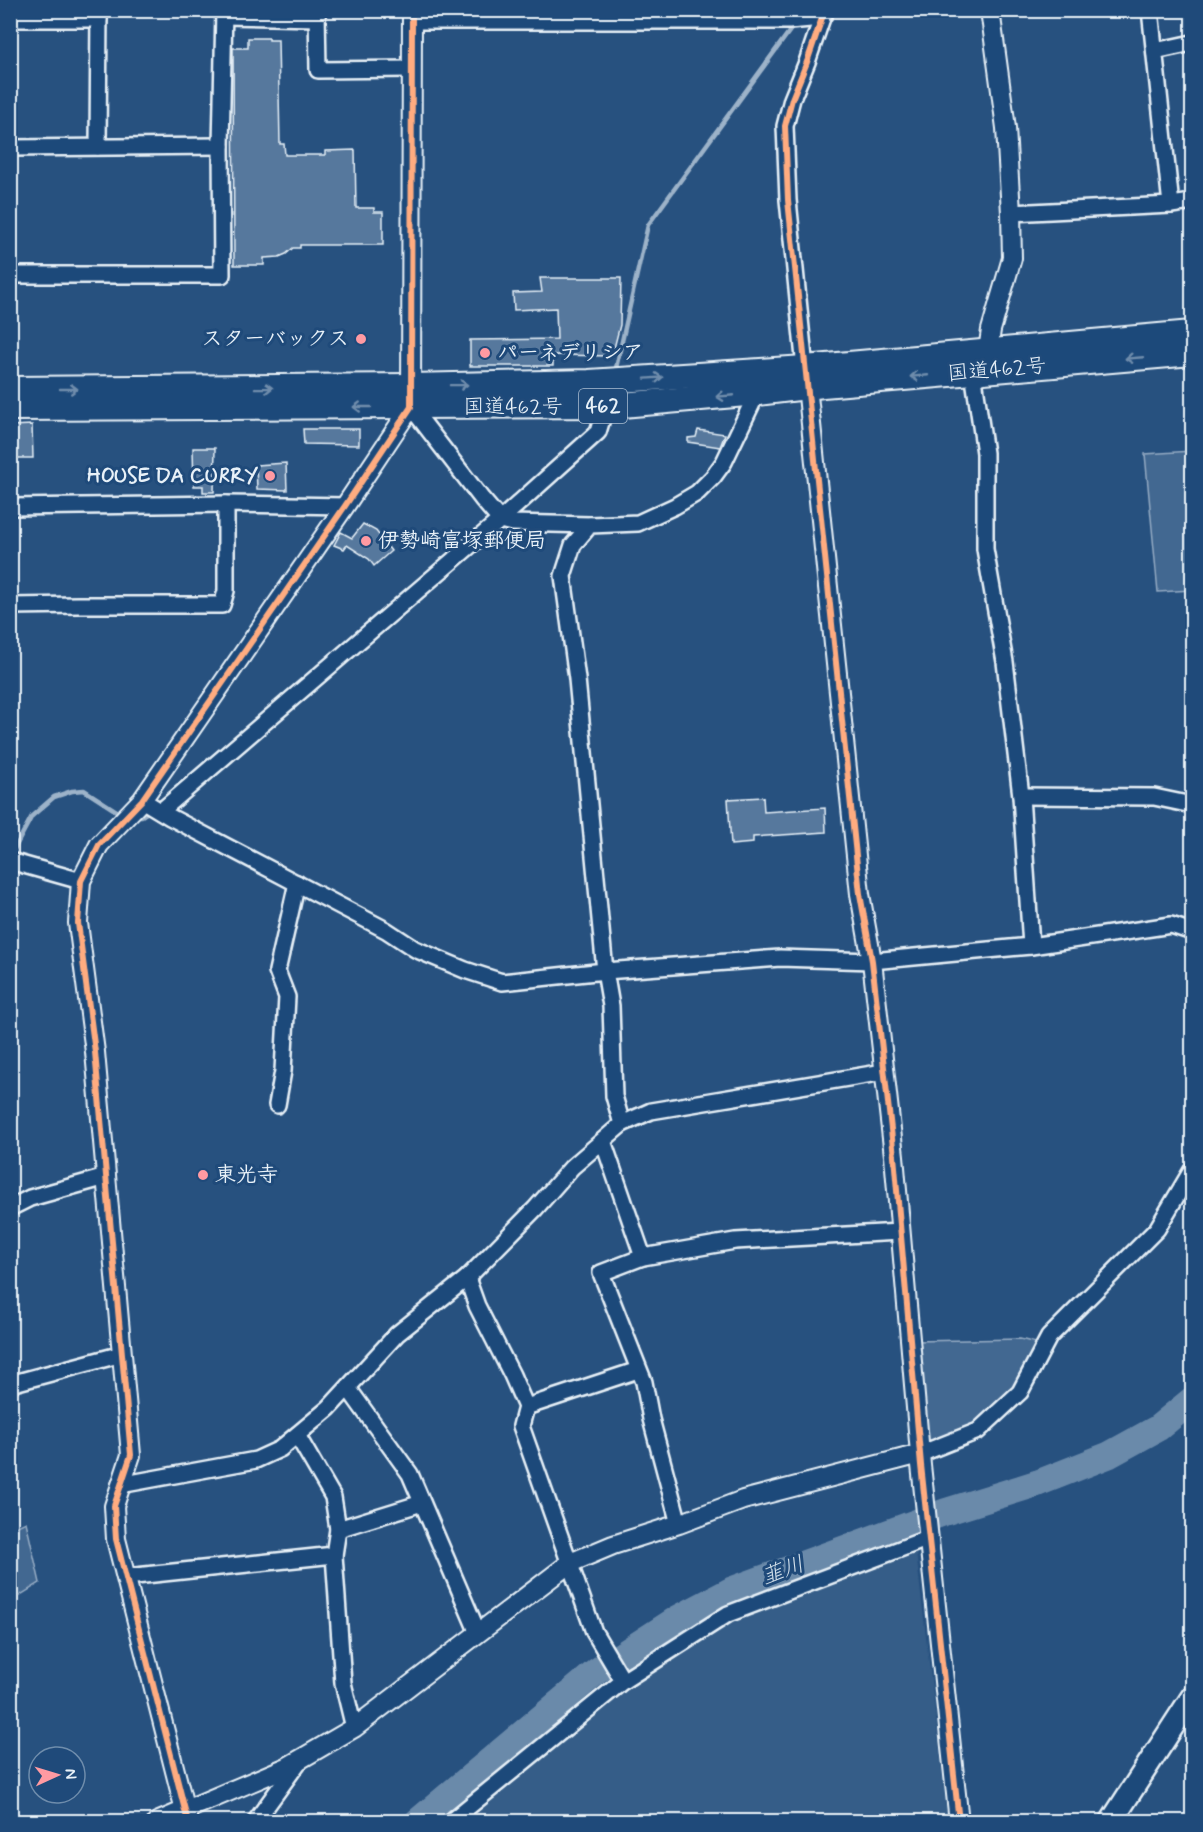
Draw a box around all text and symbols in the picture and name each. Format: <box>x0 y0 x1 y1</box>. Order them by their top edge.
place label: スターバックス <box>202 325 349 353</box>
marker: スターバックス <box>354 332 368 346</box>
place label: パーネデリシア <box>497 339 644 367</box>
marker: パーネデリシア <box>478 346 492 360</box>
street label: 国道462号 <box>946 352 1048 388</box>
one-way arrow <box>1125 353 1145 364</box>
one-way arrow <box>910 371 929 382</box>
one-way arrow <box>643 373 663 384</box>
one-way arrow <box>448 379 468 391</box>
one-way arrow <box>253 382 273 393</box>
one-way arrow <box>58 383 78 395</box>
road number: 462 <box>579 389 627 423</box>
one-way arrow <box>716 391 735 402</box>
street label: 国道462号 <box>463 393 563 421</box>
one-way arrow <box>353 401 373 413</box>
place label: HOUSE DA CURRY <box>87 462 258 490</box>
marker: HOUSE DA CURRY <box>263 469 277 483</box>
place label: 伊勢崎富塚郵便局 <box>378 527 546 555</box>
marker: 伊勢崎富塚郵便局 <box>359 534 373 548</box>
place label: 東光寺 <box>215 1161 278 1189</box>
marker: 東光寺 <box>196 1168 210 1182</box>
water label: 韮川 <box>758 1550 808 1592</box>
north arrow <box>27 1745 87 1805</box>
text: N <box>60 1768 81 1780</box>

